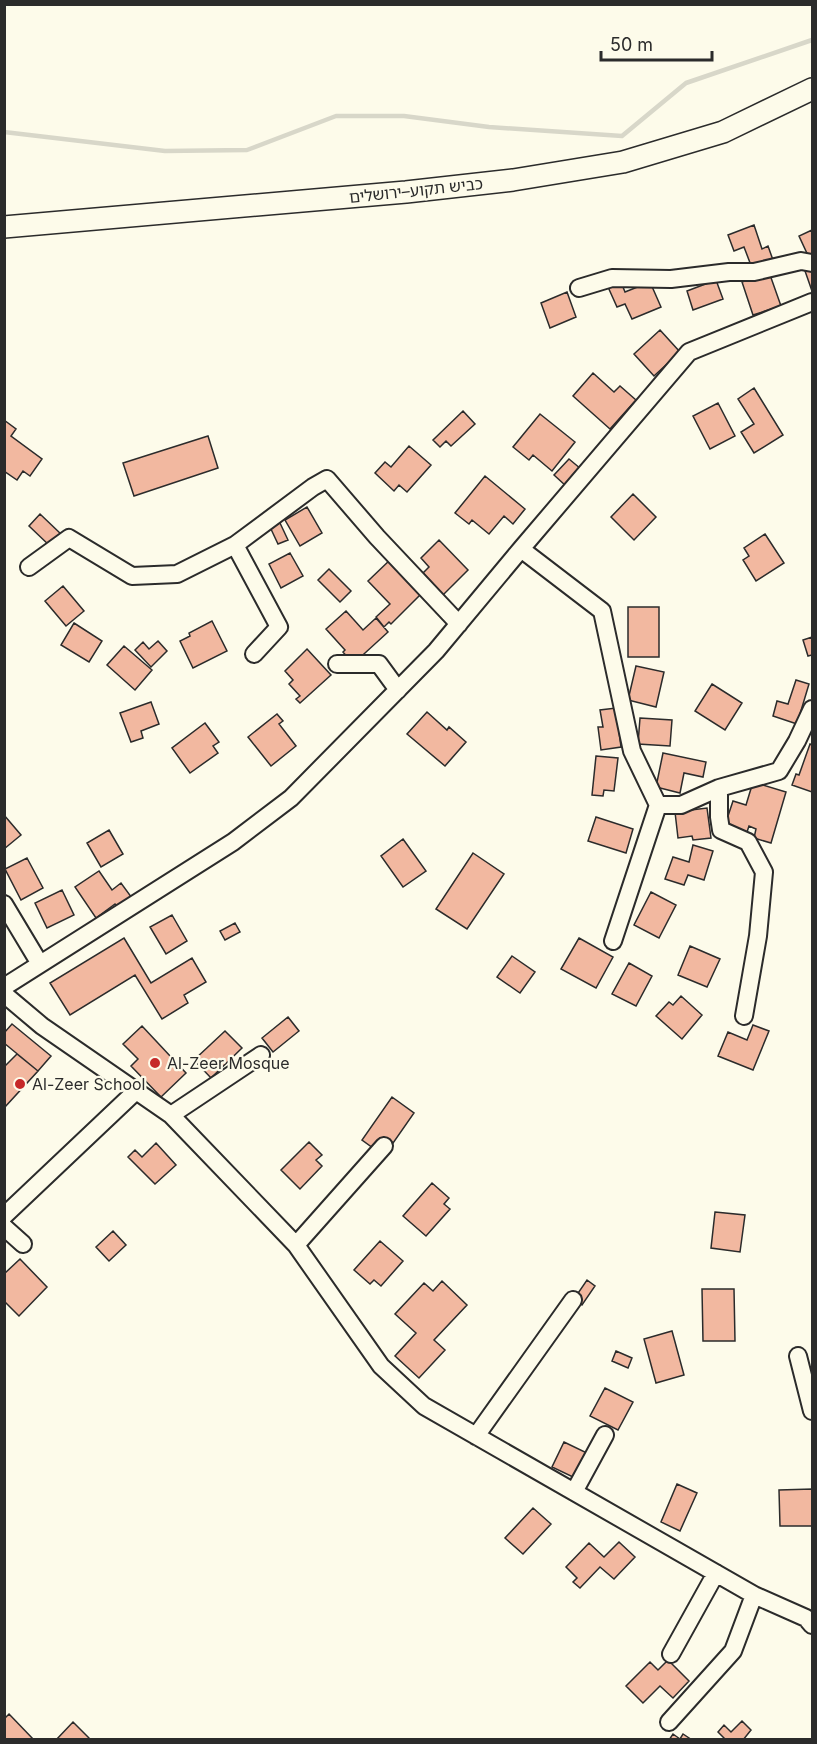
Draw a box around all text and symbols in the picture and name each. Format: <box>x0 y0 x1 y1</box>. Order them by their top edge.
scale bar <box>601 24 712 62</box>
text: 50 m <box>610 34 653 55</box>
street label: כביש תקוע–ירושלים <box>348 173 484 207</box>
place label: Al-Zeer Mosque <box>167 1053 290 1073</box>
marker: Al-Zeer Mosque <box>148 1056 162 1070</box>
place label: Al-Zeer School <box>32 1074 145 1094</box>
marker: Al-Zeer School <box>13 1077 27 1091</box>

